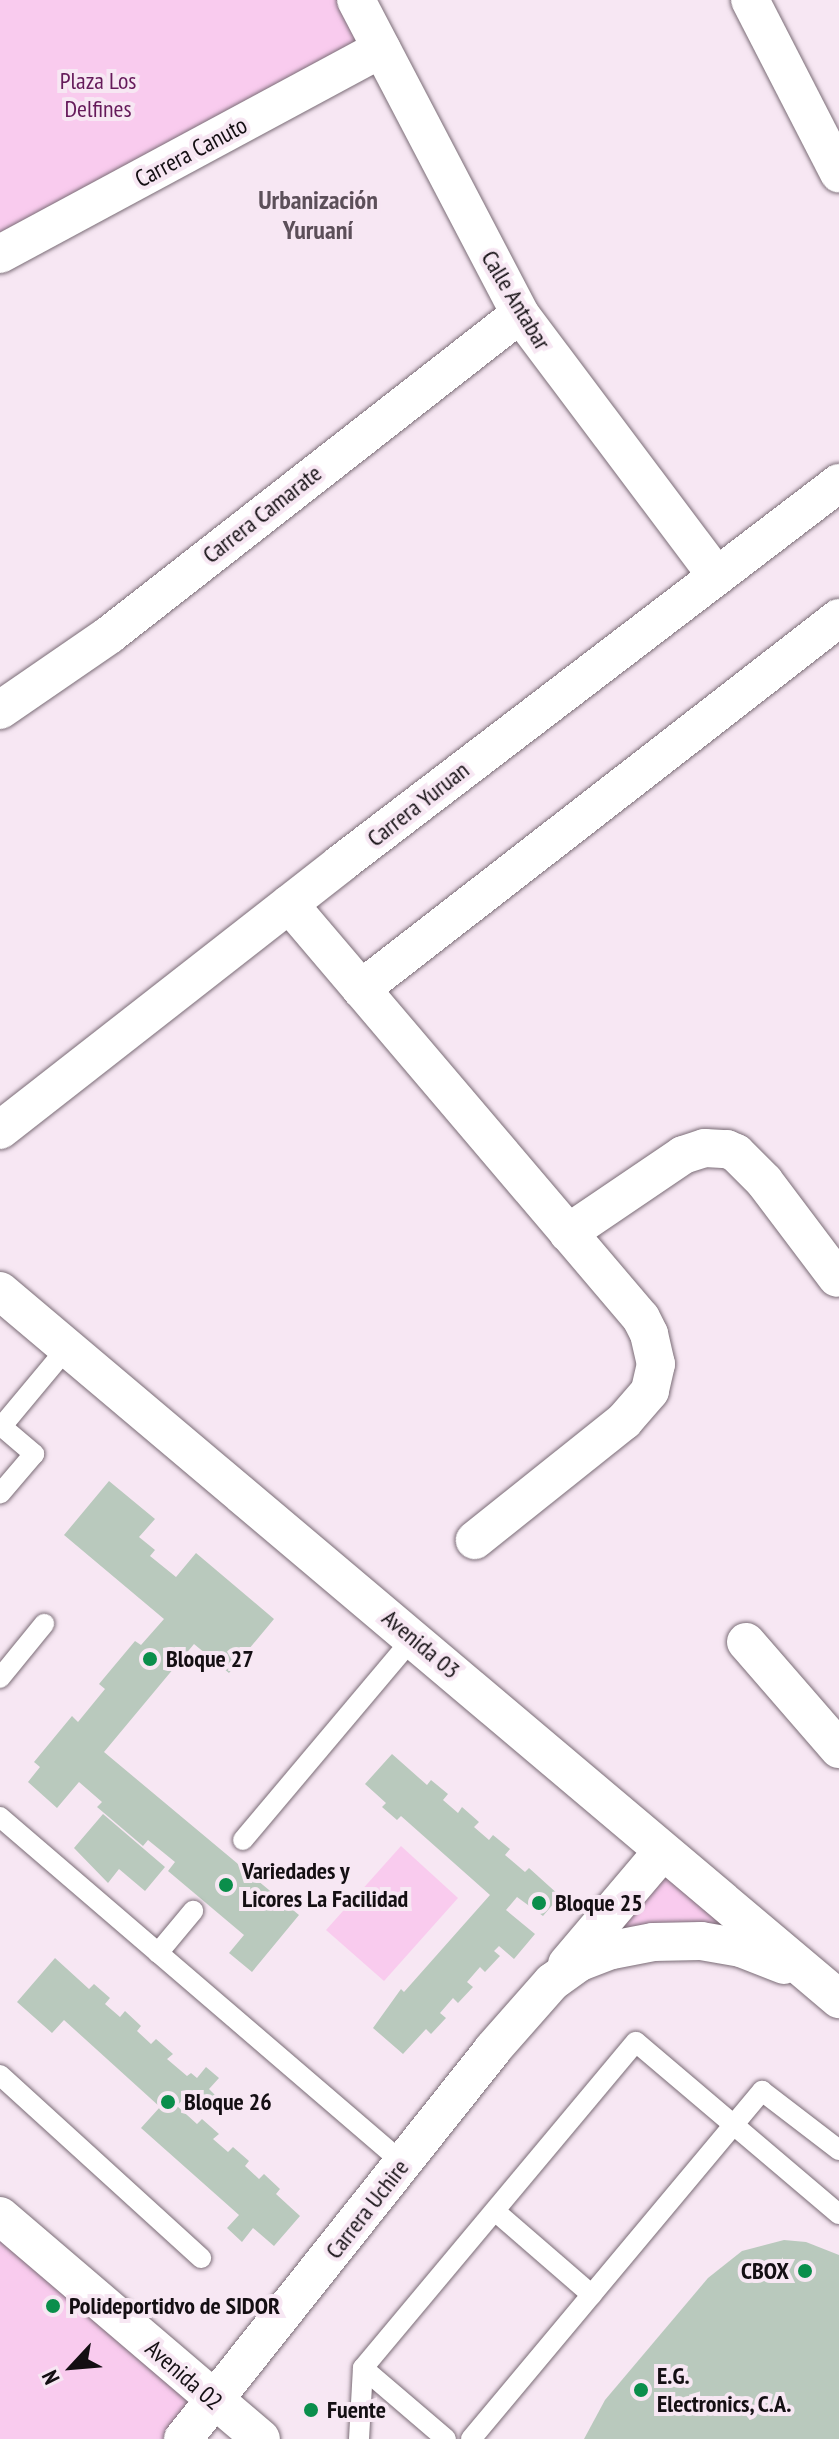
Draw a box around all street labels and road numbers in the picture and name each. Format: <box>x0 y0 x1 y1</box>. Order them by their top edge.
street label: Carrera Canuto <box>130 111 252 193</box>
street label: Calle Antabar <box>475 245 557 355</box>
street label: Carrera Camarate <box>197 459 327 569</box>
street label: Carrera Yuruan <box>361 755 475 853</box>
street label: Avenida 03 <box>376 1603 466 1685</box>
street label: Carrera Uchire <box>319 2154 415 2264</box>
street label: Avenida 02 <box>140 2334 228 2416</box>

